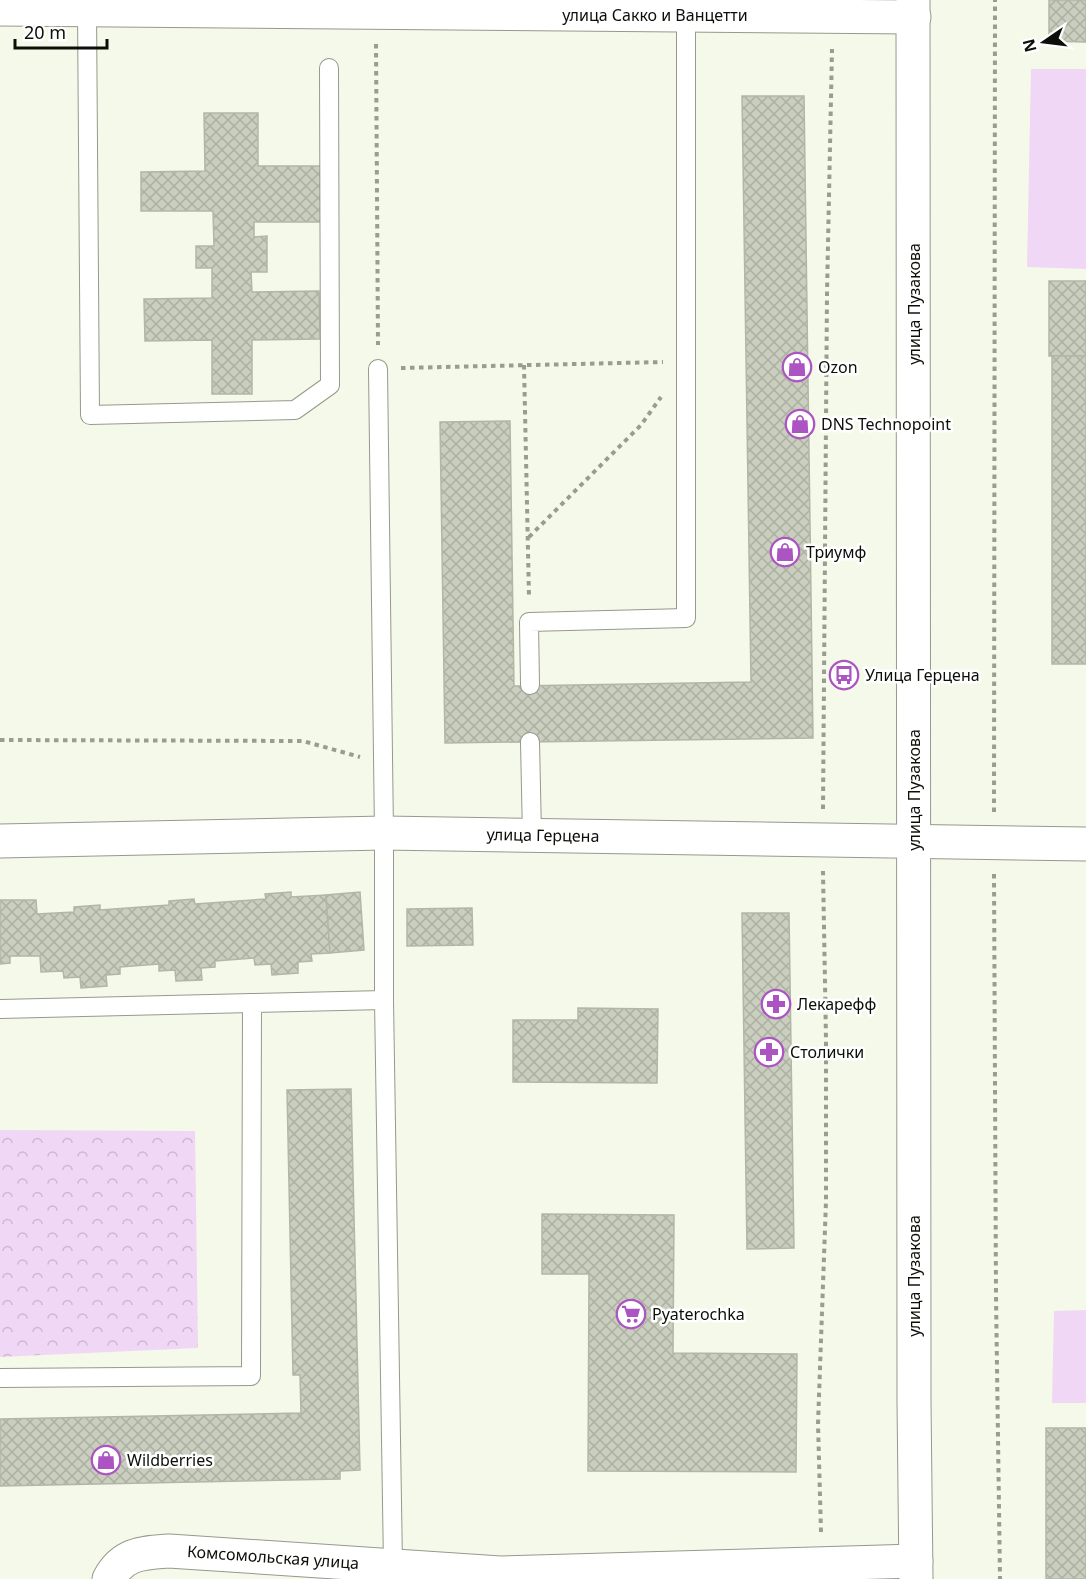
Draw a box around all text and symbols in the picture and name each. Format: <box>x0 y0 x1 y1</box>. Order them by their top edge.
street label: улица Сакко и Ванцетти <box>562 4 748 26</box>
scale bar <box>15 12 106 50</box>
north arrow <box>1014 12 1074 72</box>
text: 20 m <box>24 20 66 44</box>
text: N <box>1017 37 1042 55</box>
street label: улица Пузакова <box>903 243 925 365</box>
shop icon: Ozon <box>781 351 813 383</box>
place label: Ozon <box>818 356 858 378</box>
shop icon: DNS Technopoint <box>784 408 816 440</box>
place label: DNS Technopoint <box>821 413 951 435</box>
shop icon: Триумф <box>769 536 801 568</box>
place label: Триумф <box>806 541 867 563</box>
bus stop icon: Улица Герцена <box>828 659 860 691</box>
place label: Улица Герцена <box>865 664 980 686</box>
street label: улица Пузакова <box>903 729 925 851</box>
street label: улица Герцена <box>486 823 600 847</box>
pharmacy icon: Лекарефф <box>760 988 792 1020</box>
place label: Лекарефф <box>797 993 876 1015</box>
pharmacy icon: Столички <box>753 1036 785 1068</box>
place label: Столички <box>790 1041 864 1063</box>
street label: улица Пузакова <box>903 1215 925 1337</box>
supermarket icon: Pyaterochka <box>615 1298 647 1330</box>
place label: Pyaterochka <box>652 1303 745 1325</box>
shop icon: Wildberries <box>90 1444 122 1476</box>
place label: Wildberries <box>127 1449 213 1471</box>
street label: Комсомольская улица <box>186 1540 360 1574</box>

